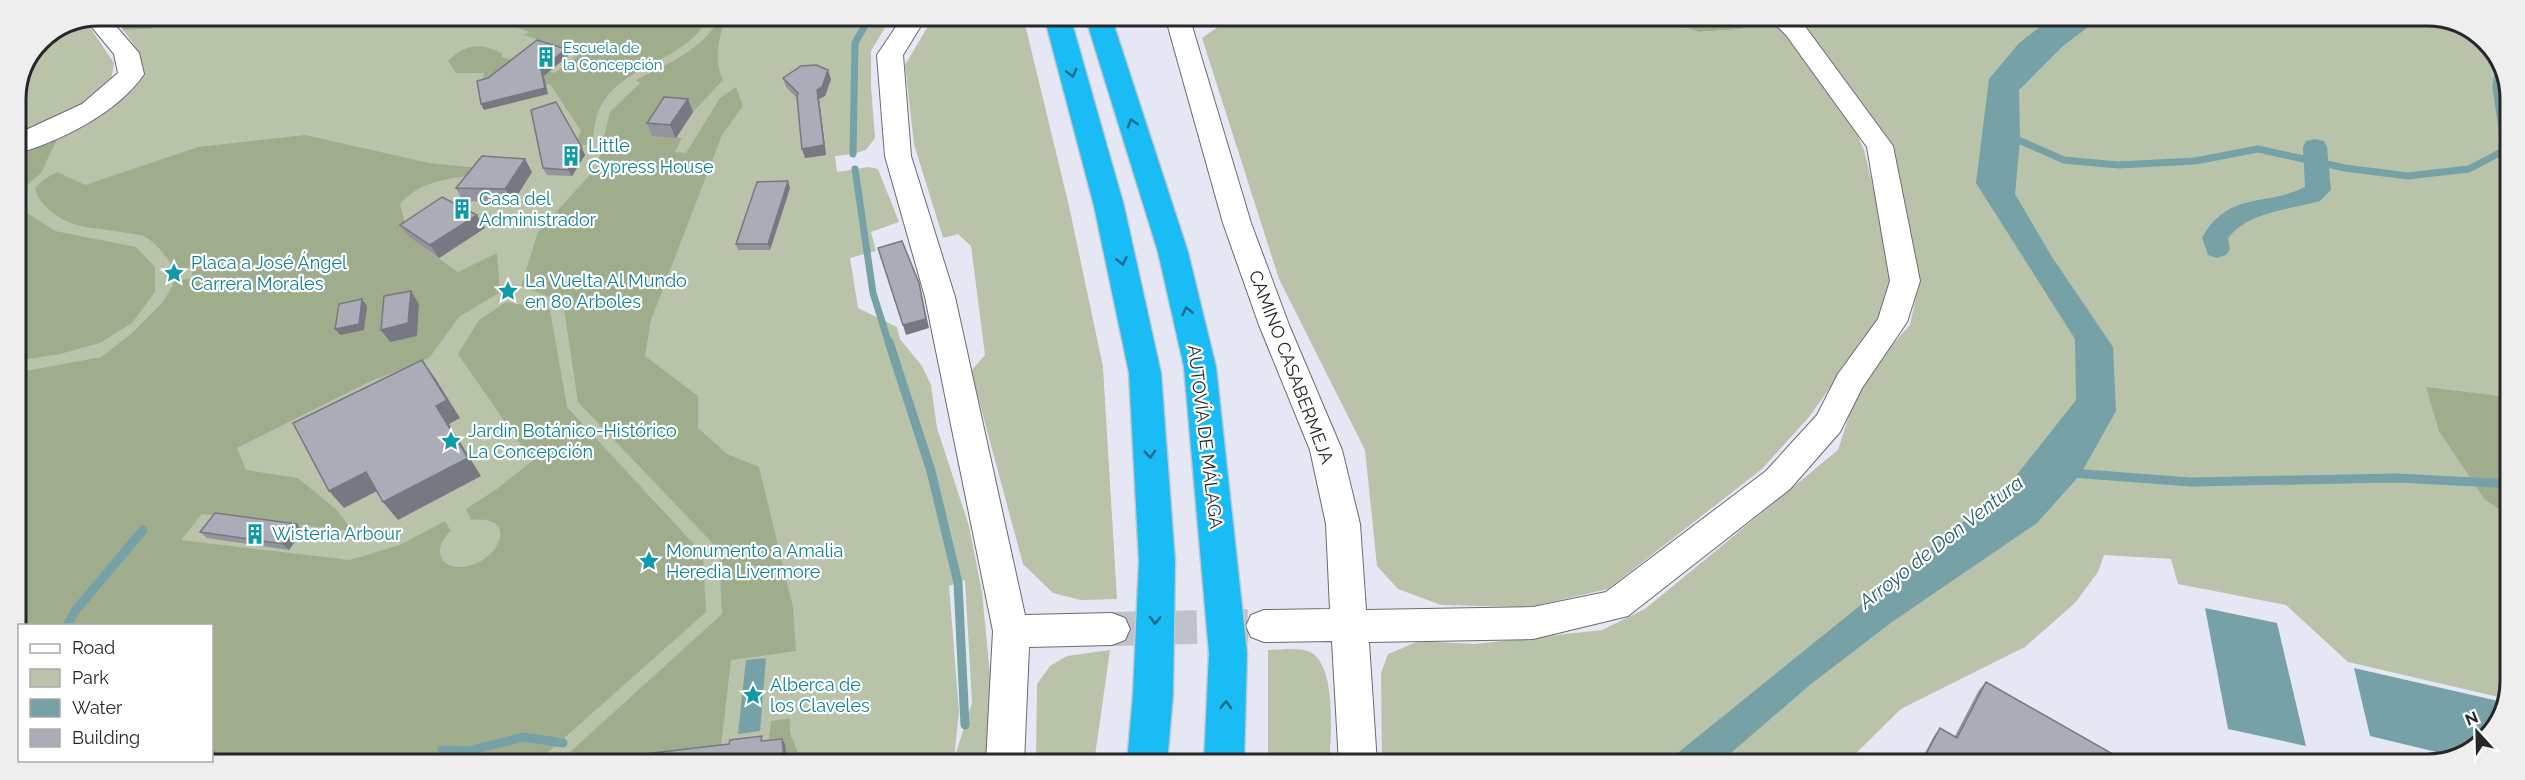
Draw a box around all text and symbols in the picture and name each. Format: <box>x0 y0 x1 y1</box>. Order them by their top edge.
place label: Escuela de la Concepción <box>563 39 662 74</box>
building icon: Escuela de la Concepción <box>534 45 558 69</box>
one-way arrow <box>1065 68 1078 78</box>
one-way arrow <box>1127 118 1139 129</box>
place label: Little Cypress House <box>588 135 714 177</box>
building icon: Little Cypress House <box>559 144 583 168</box>
place label: Casa del Administrador <box>479 188 597 230</box>
building icon: Casa del Administrador <box>450 197 474 221</box>
place label: Placa a José Ángel Carrera Morales <box>191 251 347 294</box>
one-way arrow <box>1114 256 1127 266</box>
place icon: Placa a José Ángel Carrera Morales <box>162 261 186 285</box>
street label: CAMINO CASABERMEJA <box>1245 267 1338 467</box>
place label: La Vuelta Al Mundo en 80 Arboles <box>525 270 687 312</box>
place icon: La Vuelta Al Mundo en 80 Arboles <box>496 279 520 303</box>
one-way arrow <box>1181 306 1194 316</box>
street label: AUTOVÍA DE MÁLAGA <box>1184 344 1228 530</box>
place label: Jardín Botánico-Histórico La Concepción <box>468 420 677 462</box>
place icon: Jardín Botánico-Histórico La Concepción <box>439 429 463 453</box>
one-way arrow <box>1143 449 1156 458</box>
water label: Arroyo de Don Ventura <box>1853 470 2028 614</box>
building icon: Wisteria Arbour <box>243 522 267 546</box>
place label: Wisteria Arbour <box>272 523 402 544</box>
place label: Monumento a Amalia Heredia Livermore <box>666 540 843 582</box>
place icon: Monumento a Amalia Heredia Livermore <box>637 549 661 573</box>
one-way arrow <box>1149 615 1161 624</box>
legend <box>18 624 213 762</box>
text: Road <box>72 637 115 658</box>
text: Park <box>72 667 109 688</box>
place label: Alberca de los Claveles <box>770 674 870 716</box>
place icon: Alberca de los Claveles <box>741 683 765 707</box>
text: Water <box>72 697 123 718</box>
one-way arrow <box>1220 701 1233 710</box>
north arrow <box>2447 702 2507 762</box>
text: N <box>2462 707 2481 730</box>
text: Building <box>72 727 140 748</box>

